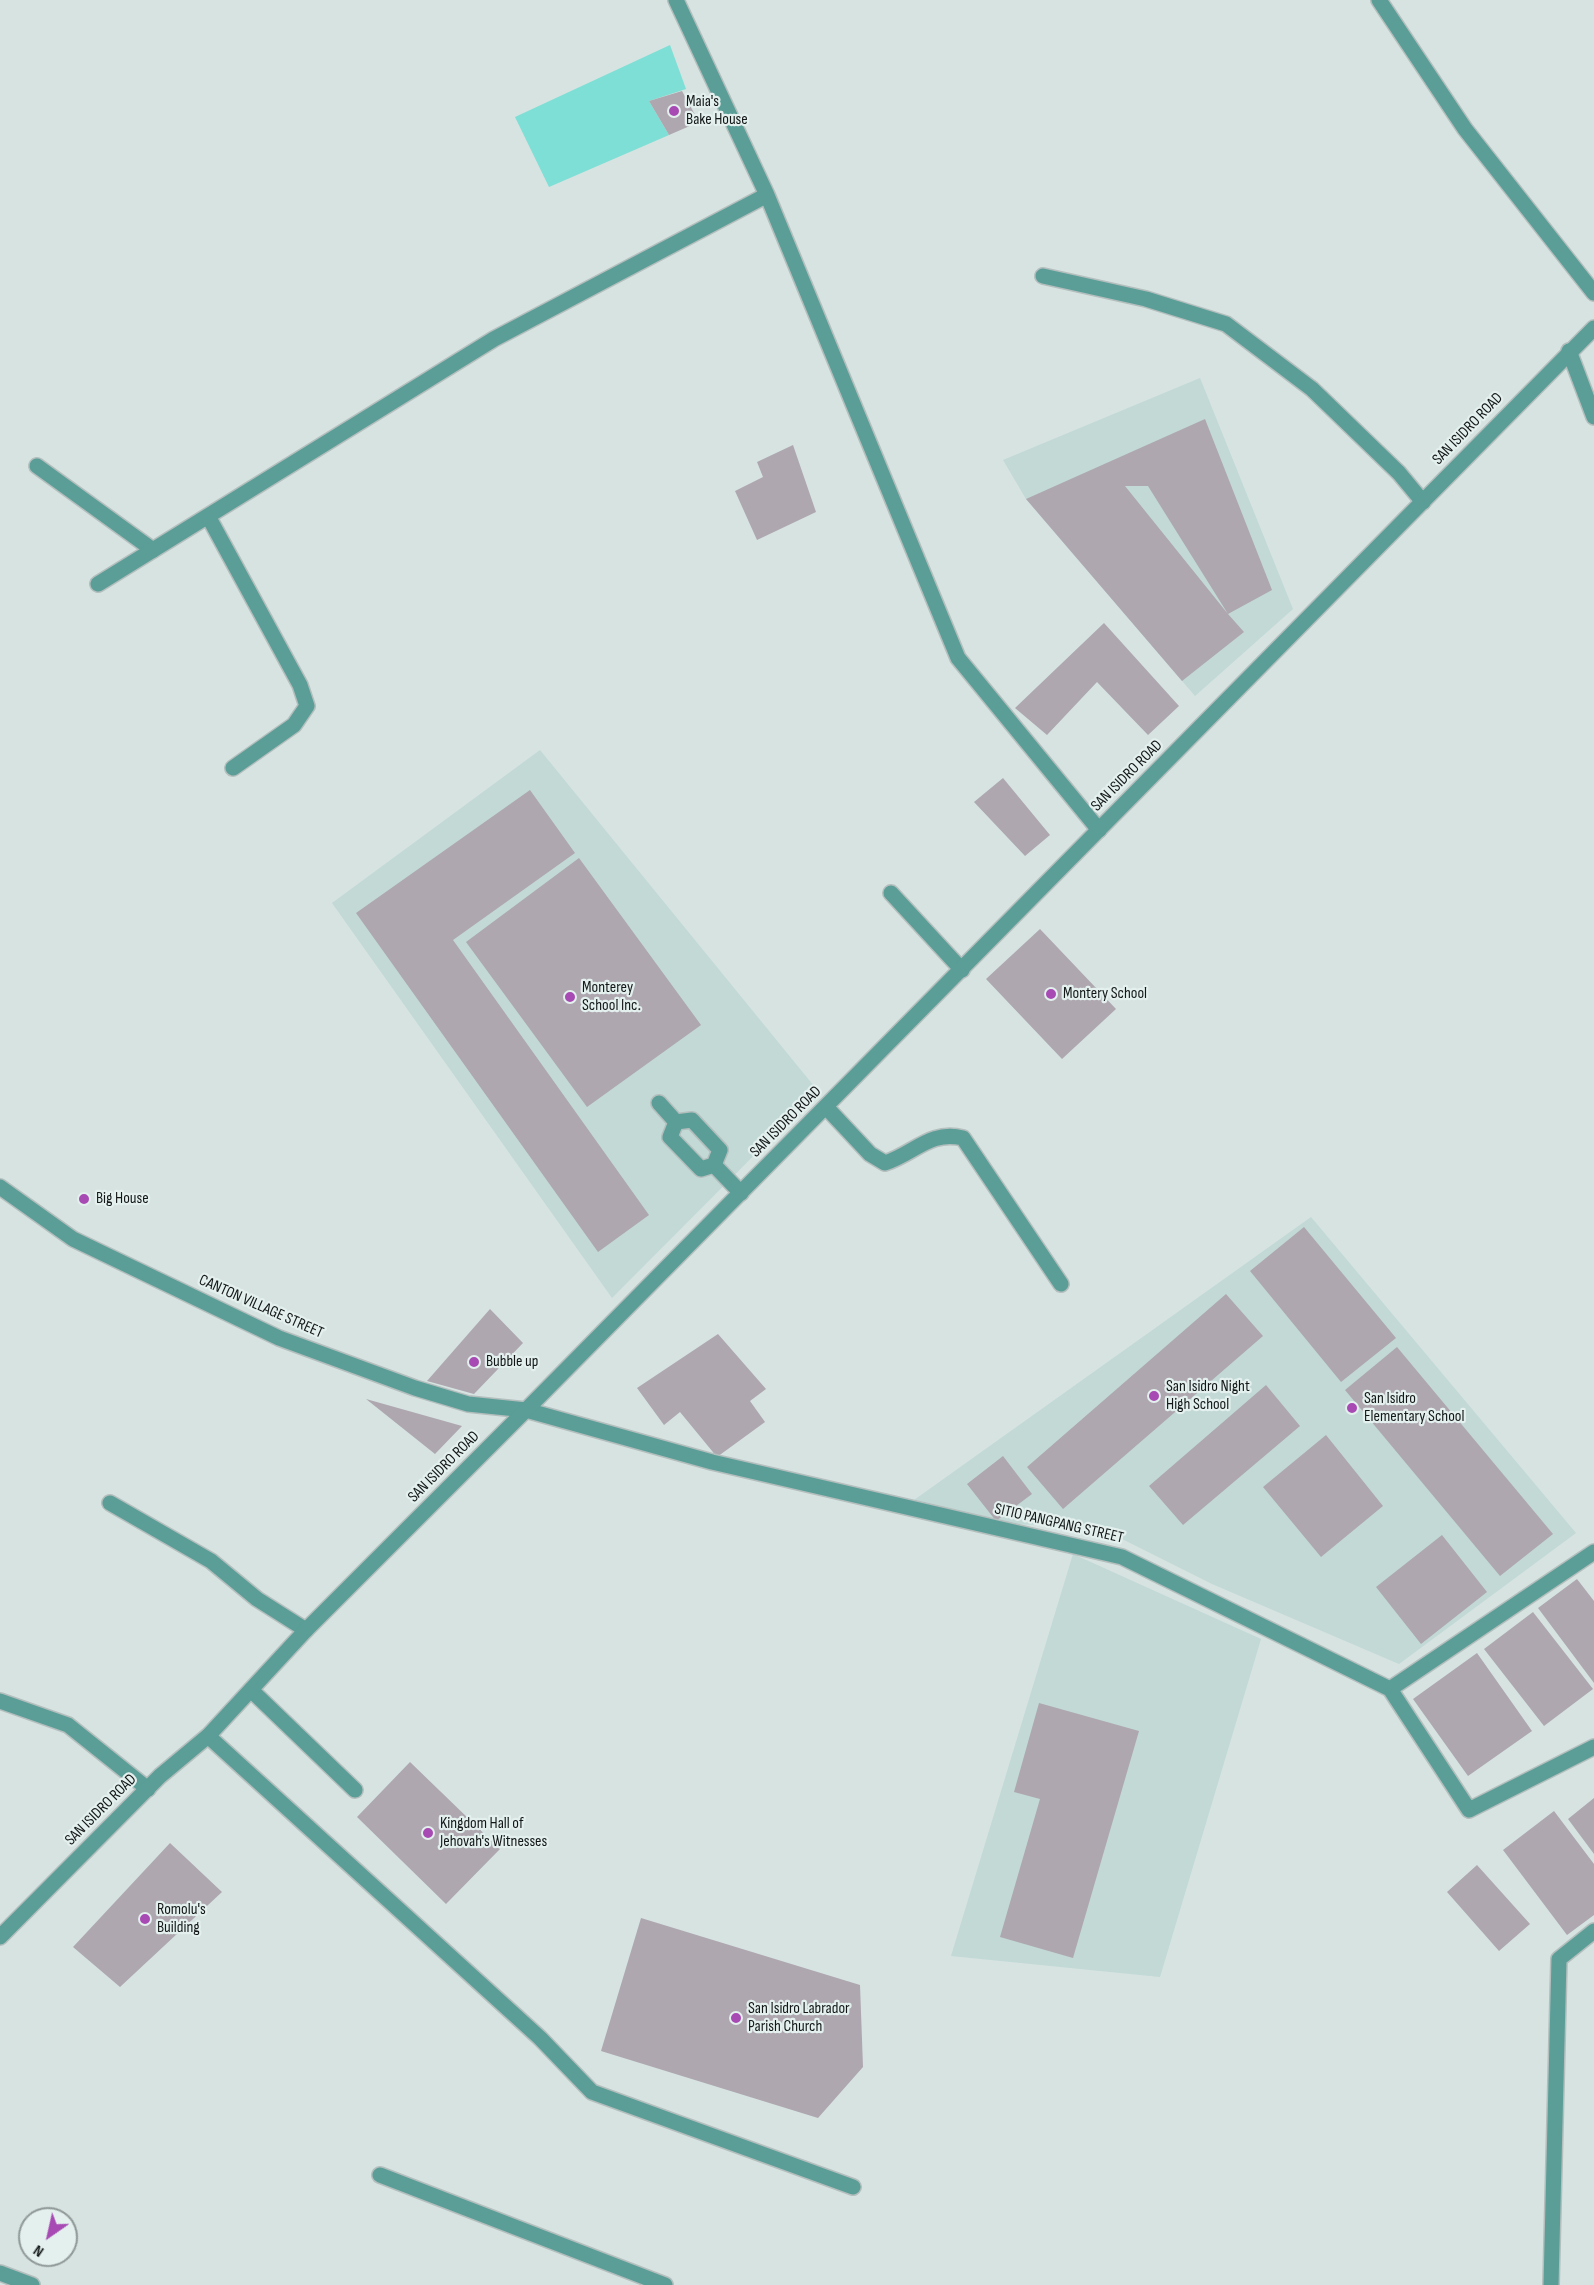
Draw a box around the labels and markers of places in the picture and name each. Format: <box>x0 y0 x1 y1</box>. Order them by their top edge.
place label: Maia's Bake House <box>686 92 748 130</box>
marker: Maia's Bake House <box>667 104 681 118</box>
place label: Monterey School Inc. <box>582 978 641 1016</box>
place label: Montery School <box>1063 984 1147 1004</box>
marker: Montery School <box>1044 987 1058 1001</box>
marker: Monterey School Inc. <box>563 990 577 1004</box>
place label: Big House <box>96 1189 149 1209</box>
marker: Big House <box>77 1192 91 1206</box>
place label: Bubble up <box>486 1352 538 1372</box>
marker: Bubble up <box>467 1355 481 1369</box>
place label: San Isidro Night High School <box>1166 1377 1250 1415</box>
marker: San Isidro Night High School <box>1147 1389 1161 1403</box>
place label: San Isidro Elementary School <box>1364 1389 1464 1427</box>
marker: San Isidro Elementary School <box>1345 1401 1359 1415</box>
place label: Kingdom Hall of Jehovah's Witnesses <box>440 1814 547 1852</box>
marker: Kingdom Hall of Jehovah's Witnesses <box>421 1826 435 1840</box>
place label: Romolu's Building <box>157 1900 206 1938</box>
marker: Romolu's Building <box>138 1912 152 1926</box>
place label: San Isidro Labrador Parish Church <box>748 1999 850 2037</box>
marker: San Isidro Labrador Parish Church <box>729 2011 743 2025</box>

